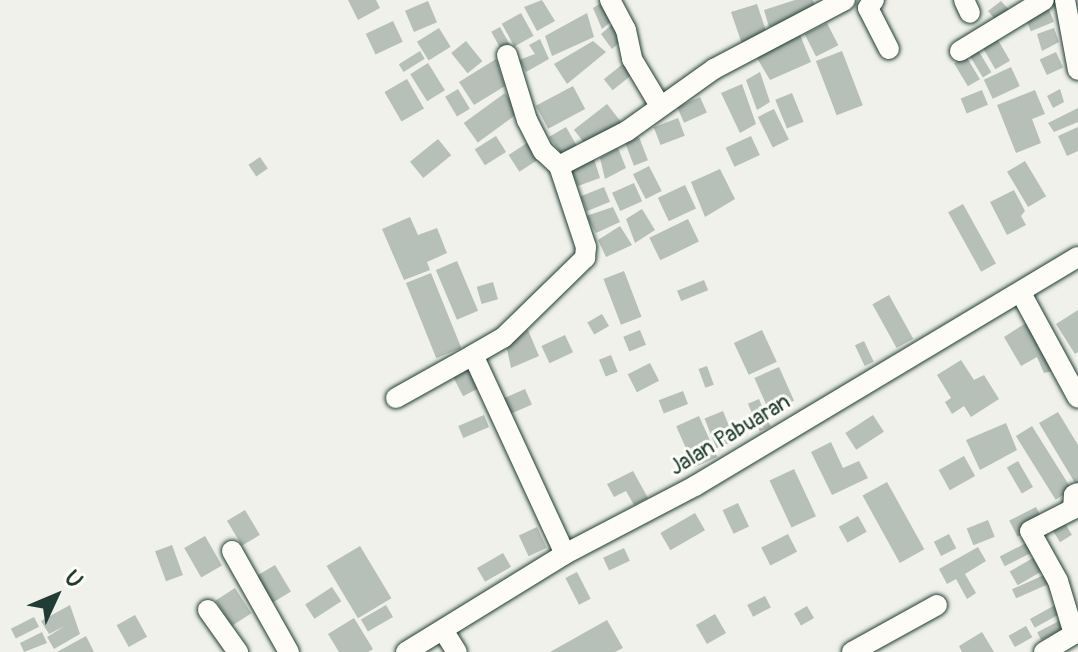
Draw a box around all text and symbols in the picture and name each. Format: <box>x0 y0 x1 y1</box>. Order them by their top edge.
street label: Jalan Pabuaran <box>665 389 795 481</box>
north arrow <box>16 556 96 636</box>
text: U <box>58 564 88 594</box>

